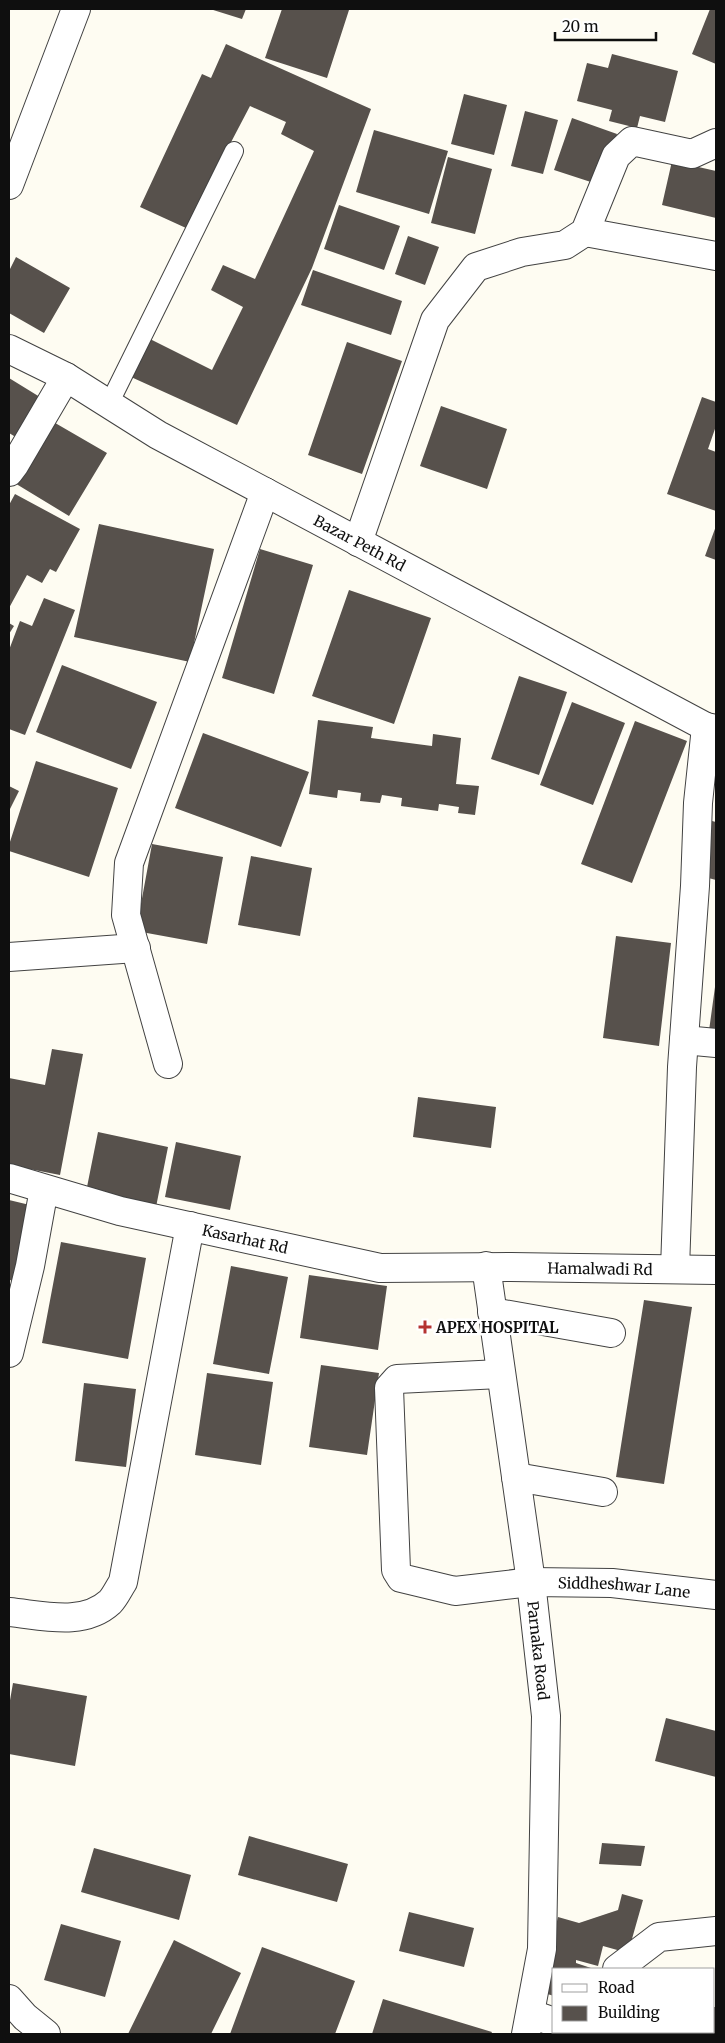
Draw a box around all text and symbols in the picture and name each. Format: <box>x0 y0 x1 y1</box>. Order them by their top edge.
scale bar <box>555 10 656 42</box>
text: 20 m <box>562 17 599 36</box>
street label: Bazar Peth Rd <box>311 510 409 575</box>
street label: Kasarhat Rd <box>200 1220 290 1257</box>
street label: Hamalwadi Rd <box>547 1258 653 1279</box>
place label: APEX HOSPITAL <box>435 1318 559 1337</box>
marker: APEX HOSPITAL <box>418 1320 432 1334</box>
street label: Siddheshwar Lane <box>558 1573 691 1601</box>
street label: Parnaka Road <box>524 1600 554 1701</box>
legend <box>552 1968 715 2033</box>
text: Road <box>598 1978 634 1997</box>
text: Building <box>598 2003 660 2022</box>

